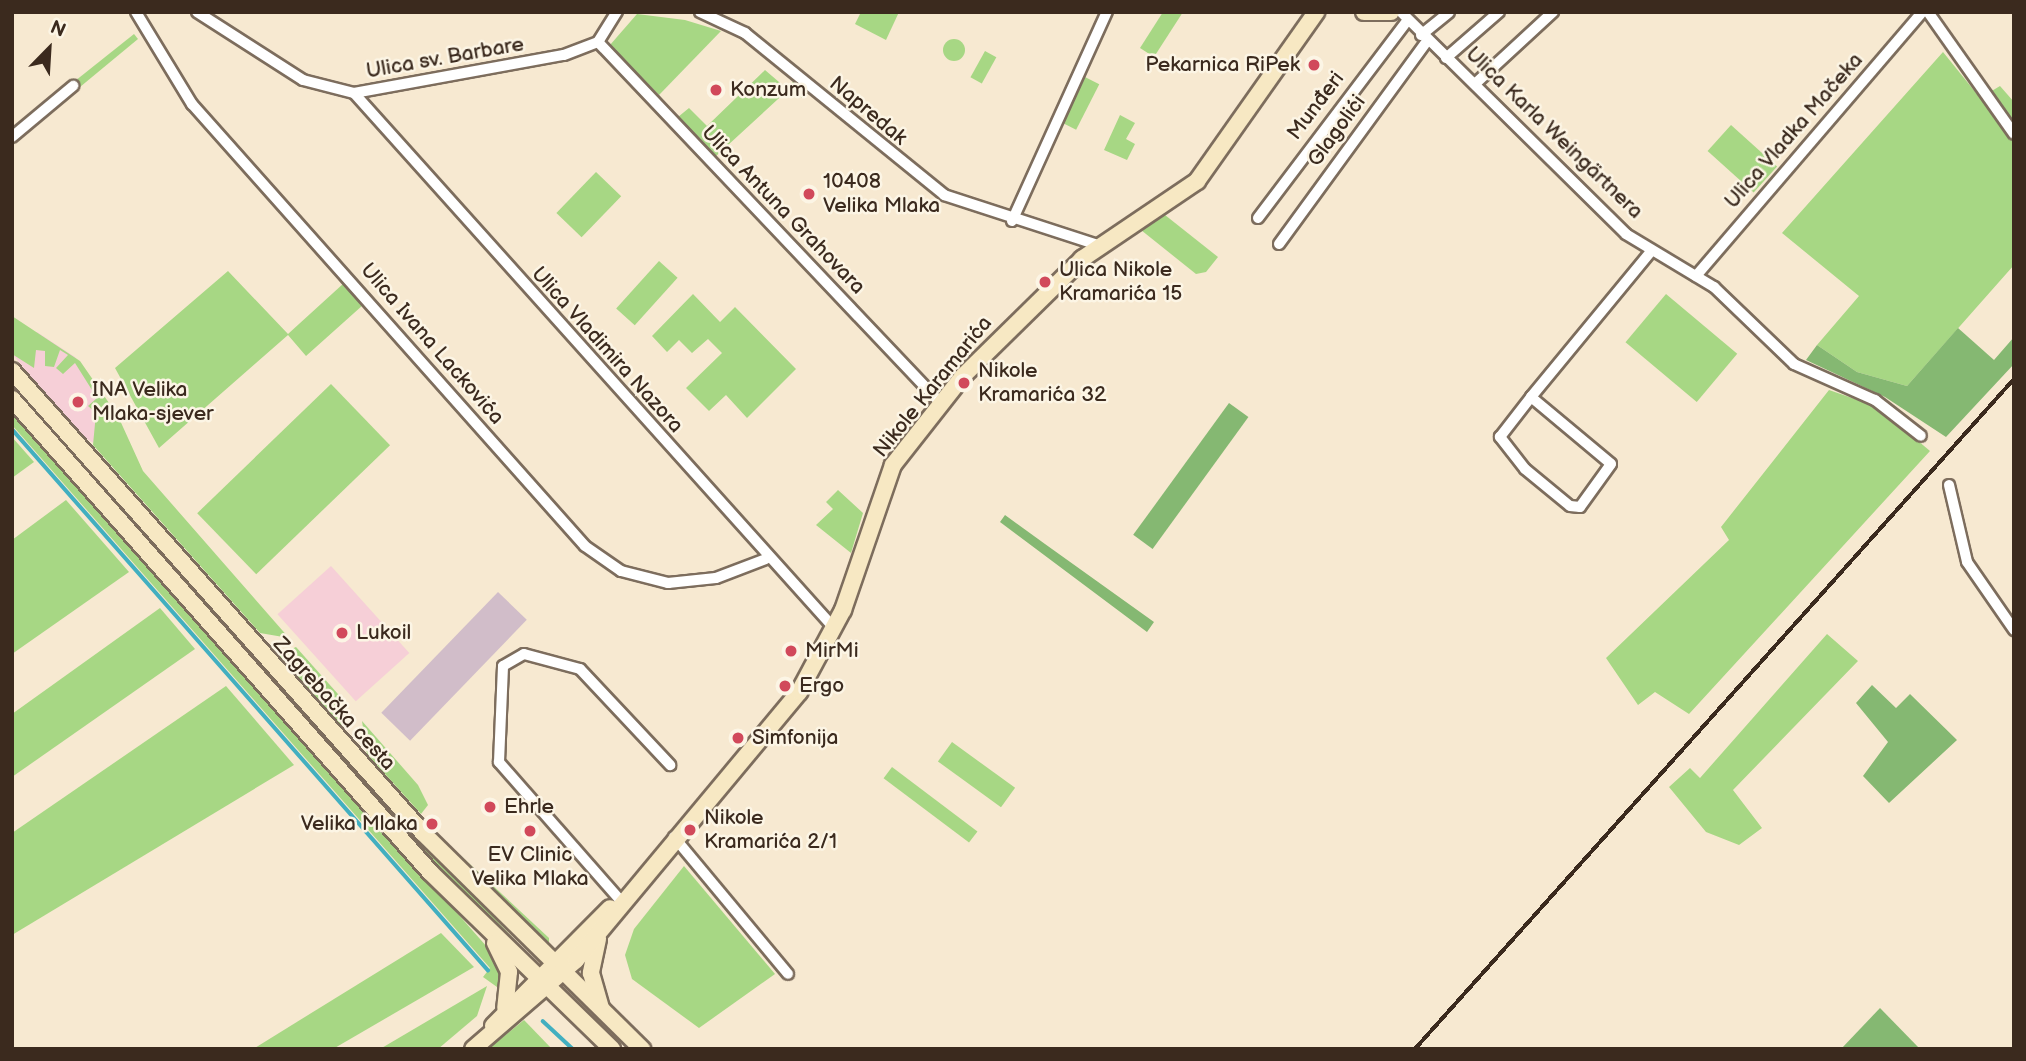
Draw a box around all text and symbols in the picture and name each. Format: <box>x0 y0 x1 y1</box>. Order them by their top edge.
north arrow <box>14 14 84 84</box>
text: N <box>47 16 69 43</box>
street label: Ulica sv. Barbare <box>364 32 526 84</box>
street label: Ulica Karla Weingärtnera <box>1460 41 1648 225</box>
street label: Ulica Vladka Mačeka <box>1719 48 1869 214</box>
place label: Pekarnica RiPek <box>1145 52 1300 78</box>
marker: Pekarnica RiPek <box>1306 57 1322 73</box>
street label: Munđeri <box>1282 67 1350 145</box>
street label: Napredak <box>824 71 912 151</box>
place label: Konzum <box>730 77 806 103</box>
marker: Konzum <box>708 82 724 98</box>
street label: Glagolići <box>1303 90 1371 172</box>
street label: Ulica Antuna Grahovara <box>696 120 870 300</box>
place label: 10408 Velika Mlaka <box>823 169 940 219</box>
marker: 10408 Velika Mlaka <box>801 186 817 202</box>
place label: Ulica Nikole Kramarića 15 <box>1059 257 1182 307</box>
street label: Ulica Ivana Lackovića <box>355 258 509 430</box>
street label: Ulica Vladimira Nazora <box>526 262 688 438</box>
marker: Ulica Nikole Kramarića 15 <box>1037 274 1053 290</box>
street label: Nikole Karamarića <box>868 311 998 463</box>
place label: Nikole Kramarića 32 <box>978 358 1106 408</box>
marker: Nikole Kramarića 32 <box>956 375 972 391</box>
place label: INA Velika Mlaka-sjever <box>92 377 214 427</box>
marker: INA Velika Mlaka-sjever <box>70 394 86 410</box>
place label: Lukoil <box>356 620 411 646</box>
marker: Lukoil <box>334 625 350 641</box>
street label: Zagrebačka cesta <box>268 632 400 776</box>
place label: MirMi <box>805 638 859 664</box>
marker: MirMi <box>783 643 799 659</box>
place label: Ergo <box>799 673 844 699</box>
marker: Ergo <box>777 678 793 694</box>
place label: Simfonija <box>752 725 838 751</box>
marker: Simfonija <box>730 730 746 746</box>
place label: Ehrle <box>504 794 554 820</box>
marker: Ehrle <box>482 799 498 815</box>
place label: Nikole Kramarića 2/1 <box>704 805 837 855</box>
place label: Velika Mlaka <box>301 811 418 837</box>
marker: Velika Mlaka <box>424 816 440 832</box>
marker: Nikole Kramarića 2/1 <box>682 822 698 838</box>
marker: EV Clinic Velika Mlaka <box>522 823 538 839</box>
place label: EV Clinic Velika Mlaka <box>471 842 589 892</box>

